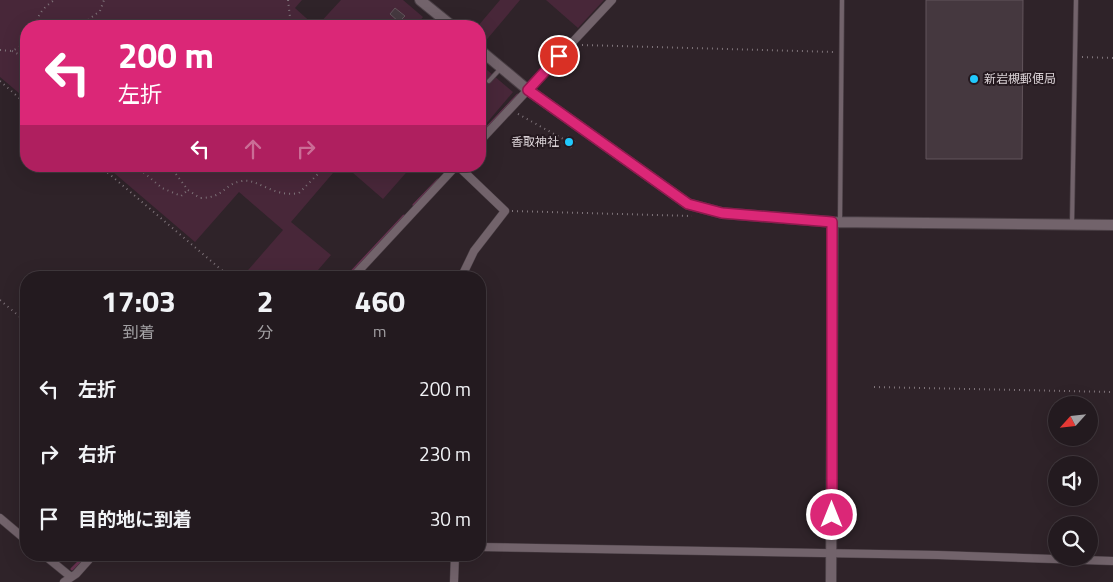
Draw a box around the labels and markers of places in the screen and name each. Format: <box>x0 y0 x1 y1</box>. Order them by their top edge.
pin <box>538 35 580 77</box>
place label: 新岩槻郵便局 <box>984 69 1056 88</box>
marker: 新岩槻郵便局 <box>968 73 980 85</box>
place label: 香取神社 <box>511 132 559 151</box>
marker: 香取神社 <box>563 136 575 148</box>

